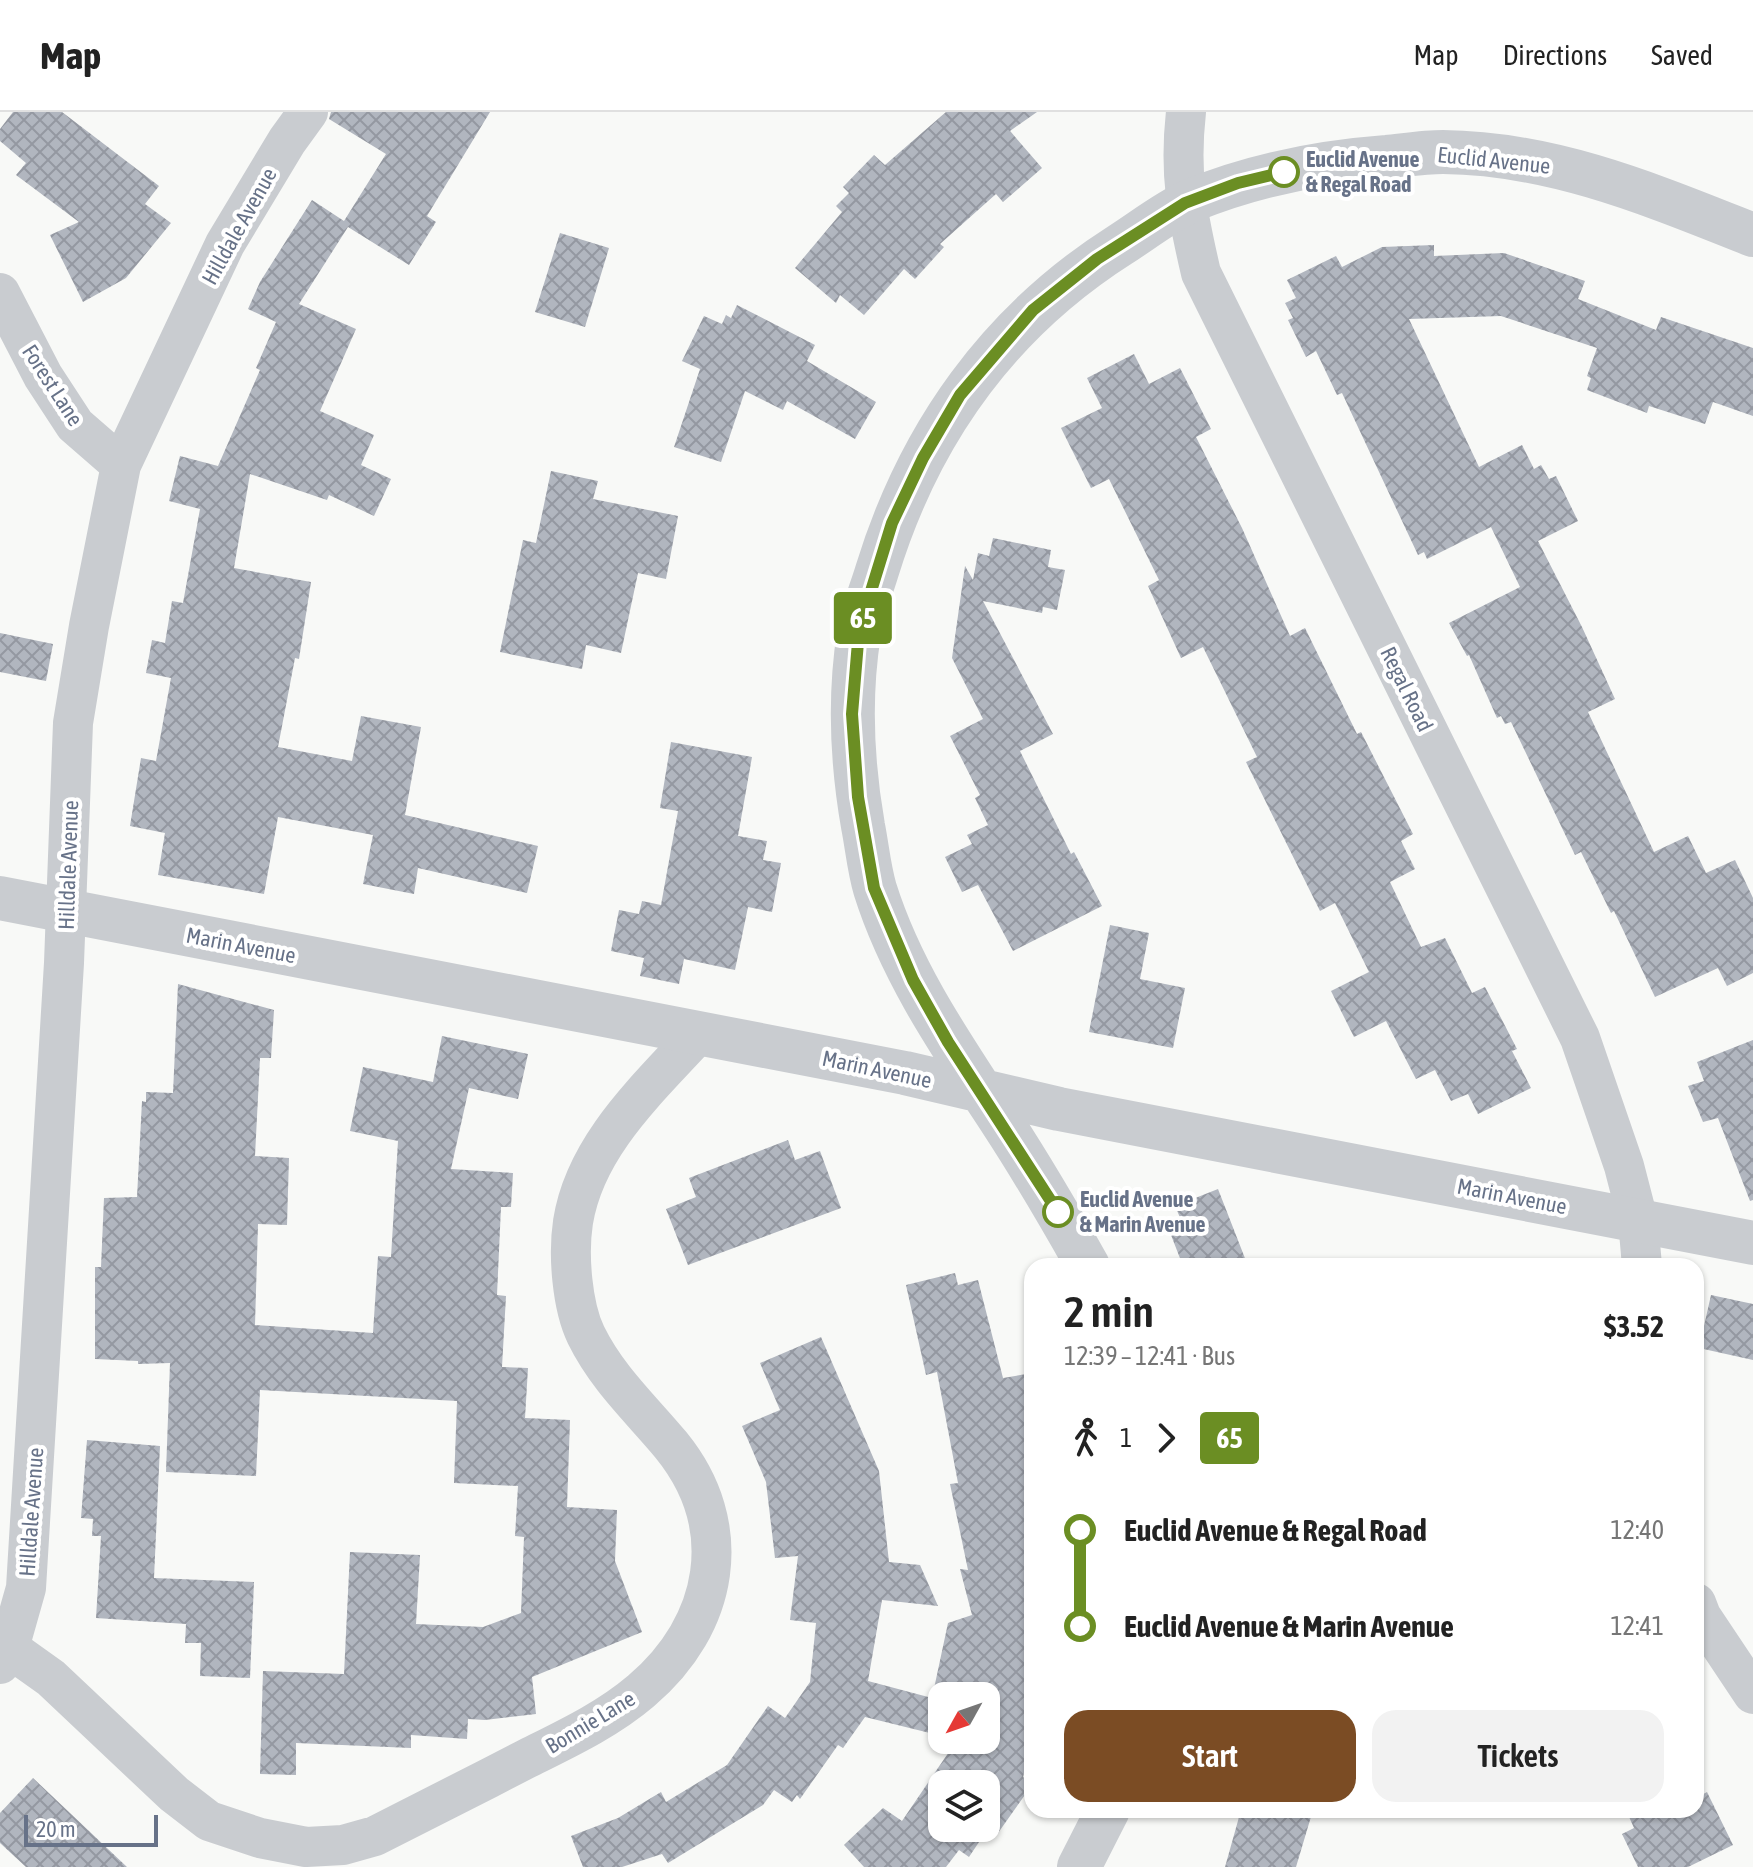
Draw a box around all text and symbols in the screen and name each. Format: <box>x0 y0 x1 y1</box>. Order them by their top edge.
text: Map <box>40 34 101 77</box>
text: Map <box>1414 39 1459 71</box>
text: Directions <box>1503 39 1607 71</box>
text: Saved <box>1651 39 1713 71</box>
street label: Euclid Avenue <box>1436 141 1552 179</box>
place label: Euclid Avenue & Regal Road <box>1306 146 1419 197</box>
marker: Euclid Avenue & Regal Road <box>1269 157 1299 187</box>
street label: Hilldale Avenue <box>196 163 282 289</box>
street label: Forest Lane <box>17 339 89 431</box>
line badge: 65 <box>827 592 899 644</box>
text: 65 <box>850 602 876 634</box>
street label: Regal Road <box>1375 642 1439 736</box>
street label: Hilldale Avenue <box>53 800 83 930</box>
street label: Marin Avenue <box>184 922 298 968</box>
street label: Marin Avenue <box>820 1045 934 1093</box>
street label: Marin Avenue <box>1455 1173 1569 1219</box>
place label: Euclid Avenue & Marin Avenue <box>1080 1186 1206 1237</box>
marker: Euclid Avenue & Marin Avenue <box>1043 1197 1073 1227</box>
text: 2 min <box>1064 1286 1154 1336</box>
text: $3.52 <box>1604 1309 1664 1343</box>
text: 12:39 – 12:41 · Bus <box>1064 1341 1235 1371</box>
icon: walk <box>1064 1416 1108 1460</box>
icon: forward <box>1144 1416 1188 1460</box>
text: 65 <box>1216 1422 1243 1454</box>
text: 1 <box>1120 1423 1132 1453</box>
street label: Hilldale Avenue <box>14 1447 48 1577</box>
text: Euclid Avenue & Regal Road <box>1124 1513 1427 1547</box>
text: 12:40 <box>1610 1515 1664 1545</box>
text: Euclid Avenue & Marin Avenue <box>1124 1609 1454 1643</box>
text: 12:41 <box>1610 1611 1664 1641</box>
north arrow <box>928 1682 1000 1754</box>
map controls <box>928 1682 1000 1842</box>
street label: Bonnie Lane <box>541 1685 639 1759</box>
button: Start <box>1064 1710 1356 1802</box>
button: Tickets <box>1372 1710 1664 1802</box>
button: layers <box>928 1770 1000 1842</box>
scale bar <box>24 1811 158 1847</box>
text: 20 m <box>36 1816 76 1842</box>

